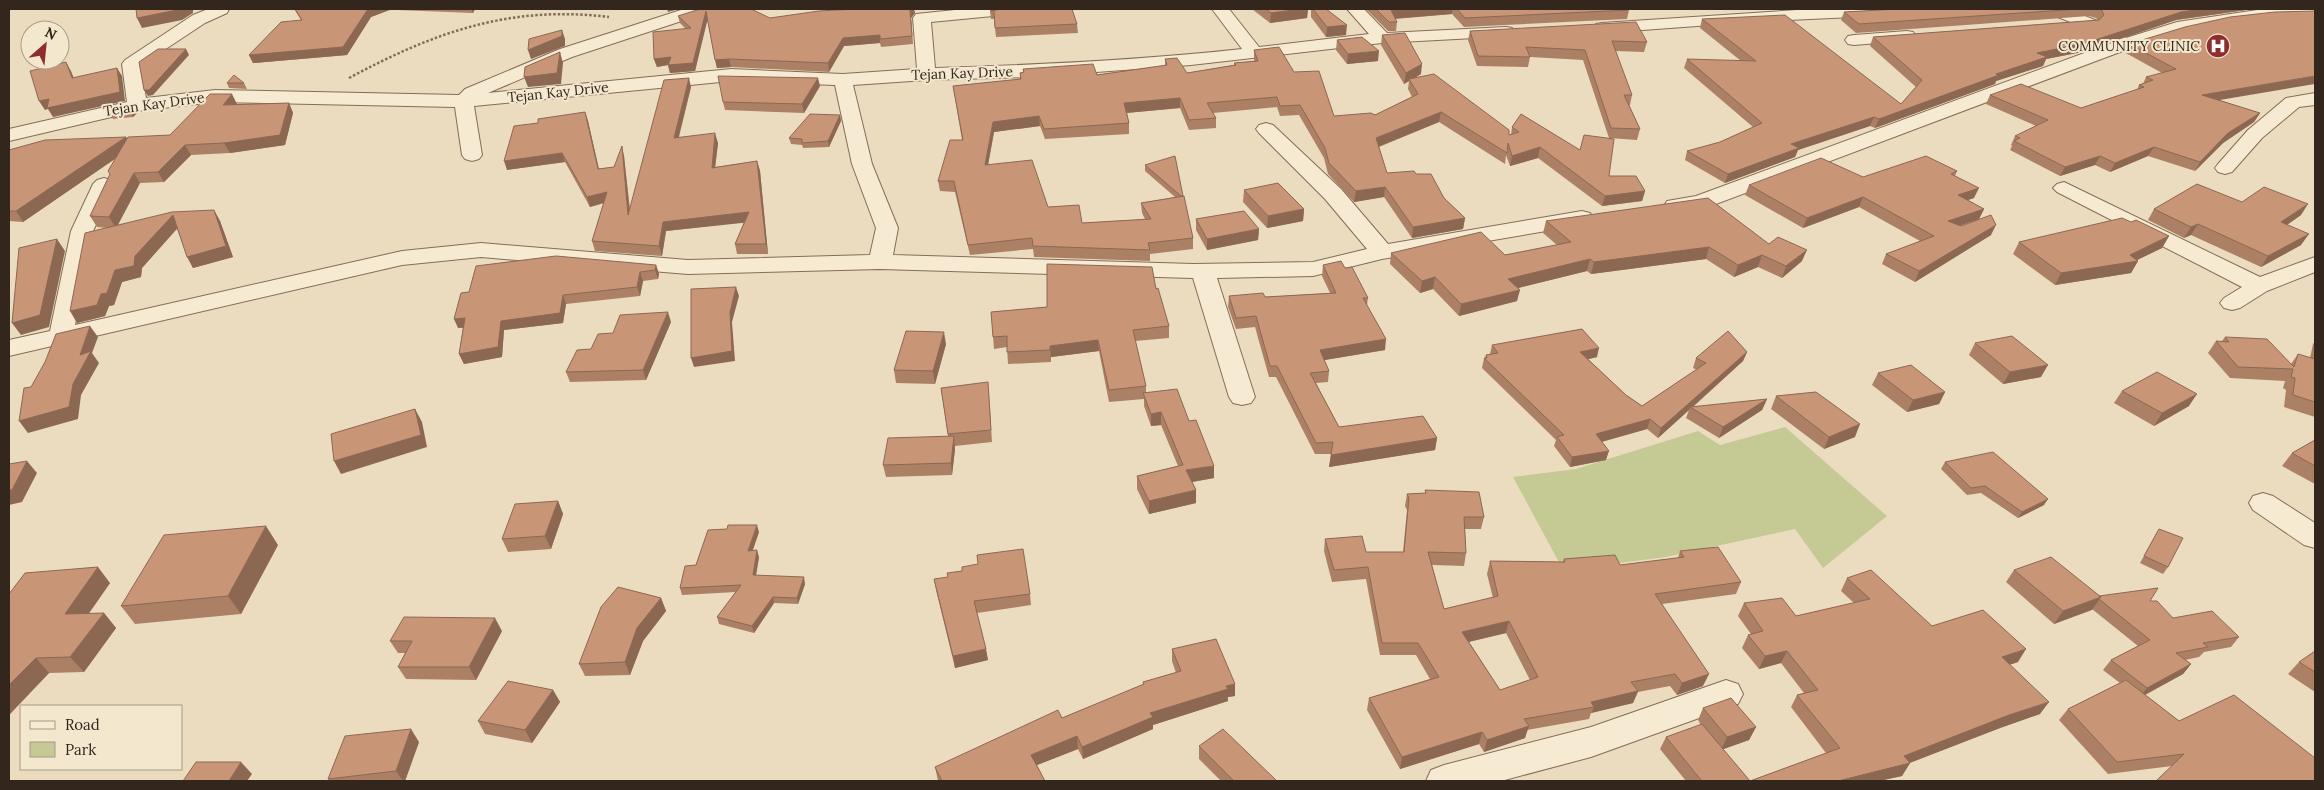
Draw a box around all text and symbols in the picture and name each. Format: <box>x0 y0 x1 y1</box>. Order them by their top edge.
north arrow <box>20 20 70 70</box>
text: N <box>42 23 60 44</box>
hospital icon: COMMUNITY CLINIC <box>2205 33 2231 59</box>
place label: COMMUNITY CLINIC <box>2058 37 2200 55</box>
street label: Tejan Kay Drive <box>911 62 1014 84</box>
street label: Tejan Kay Drive <box>507 78 610 106</box>
street label: Tejan Kay Drive <box>102 88 206 120</box>
legend <box>20 705 182 770</box>
text: Road <box>65 715 100 734</box>
text: Park <box>65 740 96 759</box>

